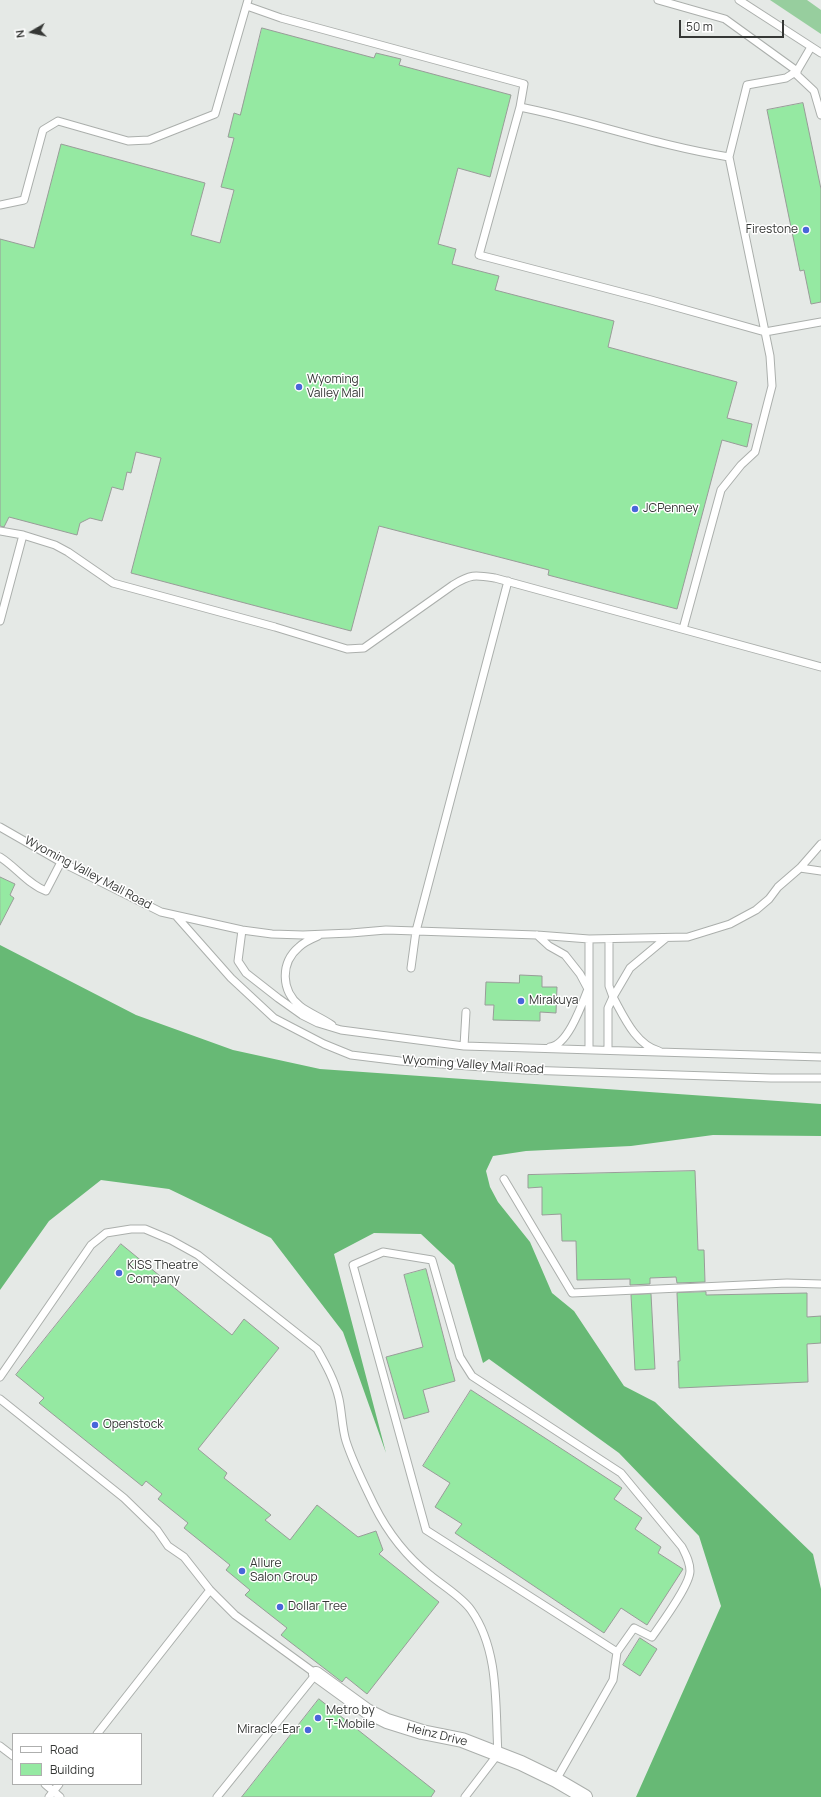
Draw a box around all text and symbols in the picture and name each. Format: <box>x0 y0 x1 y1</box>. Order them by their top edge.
north arrow <box>12 12 52 52</box>
scale bar <box>681 12 786 38</box>
text: 50 m <box>686 18 713 35</box>
text: N <box>12 29 28 39</box>
place label: Firestone <box>746 223 798 237</box>
marker: Firestone <box>801 225 811 235</box>
place label: Wyoming Valley Mall <box>307 373 364 401</box>
marker: Wyoming Valley Mall <box>294 382 304 392</box>
place label: JCPenney <box>643 502 699 516</box>
marker: JCPenney <box>630 504 640 514</box>
street label: Wyoming Valley Mall Road <box>22 833 154 913</box>
place label: Mirakuya <box>529 994 578 1008</box>
marker: Mirakuya <box>516 996 526 1006</box>
street label: Wyoming Valley Mall Road <box>402 1053 544 1077</box>
place label: KISS Theatre Company <box>127 1259 198 1287</box>
marker: KISS Theatre Company <box>114 1268 124 1278</box>
place label: Openstock <box>103 1418 163 1432</box>
marker: Openstock <box>90 1420 100 1430</box>
place label: Allure Salon Group <box>250 1557 317 1585</box>
marker: Allure Salon Group <box>237 1566 247 1576</box>
place label: Dollar Tree <box>288 1600 347 1614</box>
marker: Dollar Tree <box>275 1602 285 1612</box>
place label: Metro by T-Mobile <box>326 1704 375 1732</box>
marker: Metro by T-Mobile <box>313 1713 323 1723</box>
street label: Heinz Drive <box>405 1721 469 1749</box>
place label: Miracle-Ear <box>237 1723 300 1737</box>
marker: Miracle-Ear <box>303 1725 313 1735</box>
legend <box>12 1733 142 1785</box>
text: Road <box>50 1741 78 1758</box>
text: Building <box>50 1761 94 1778</box>

